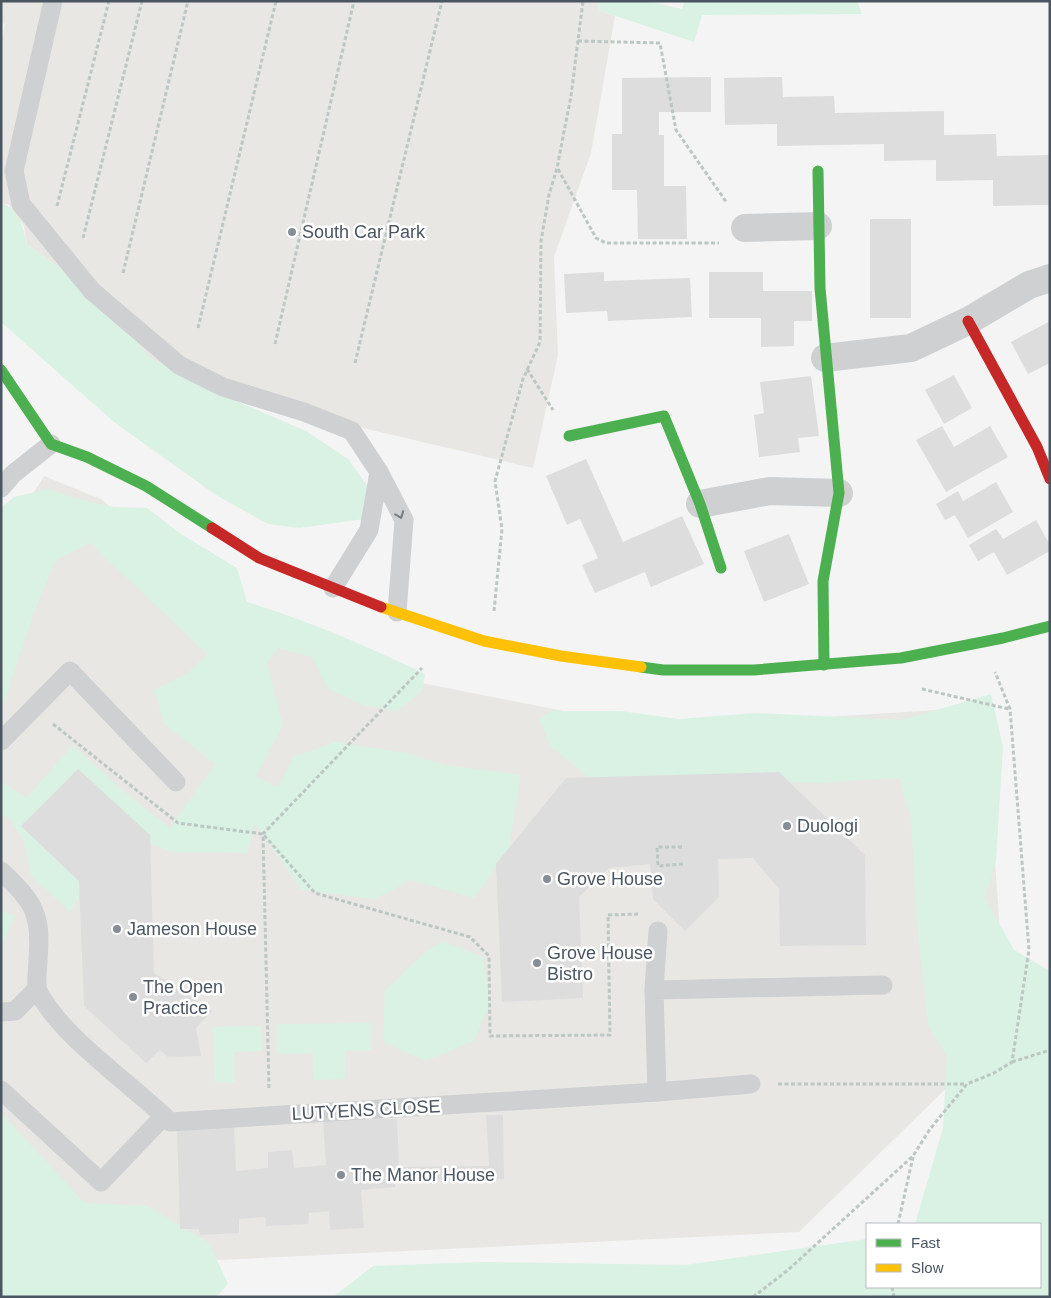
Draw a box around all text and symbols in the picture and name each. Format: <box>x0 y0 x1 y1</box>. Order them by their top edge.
place label: South Car Park <box>302 222 426 242</box>
marker: South Car Park <box>286 226 298 238</box>
one-way arrow <box>394 510 405 519</box>
place label: Duologi <box>797 816 858 836</box>
marker: Duologi <box>781 820 793 832</box>
place label: Grove House <box>557 869 663 889</box>
marker: Grove House <box>541 873 553 885</box>
place label: Jameson House <box>127 919 257 939</box>
marker: Jameson House <box>111 923 123 935</box>
place label: Grove House Bistro <box>547 943 653 984</box>
marker: Grove House Bistro <box>531 957 543 969</box>
place label: The Open Practice <box>143 977 223 1018</box>
marker: The Open Practice <box>127 991 139 1003</box>
street label: LUTYENS CLOSE <box>291 1096 441 1124</box>
place label: The Manor House <box>351 1165 495 1185</box>
marker: The Manor House <box>335 1169 347 1181</box>
legend <box>866 1223 1041 1288</box>
text: Fast <box>911 1234 941 1251</box>
text: Slow <box>911 1259 944 1276</box>

